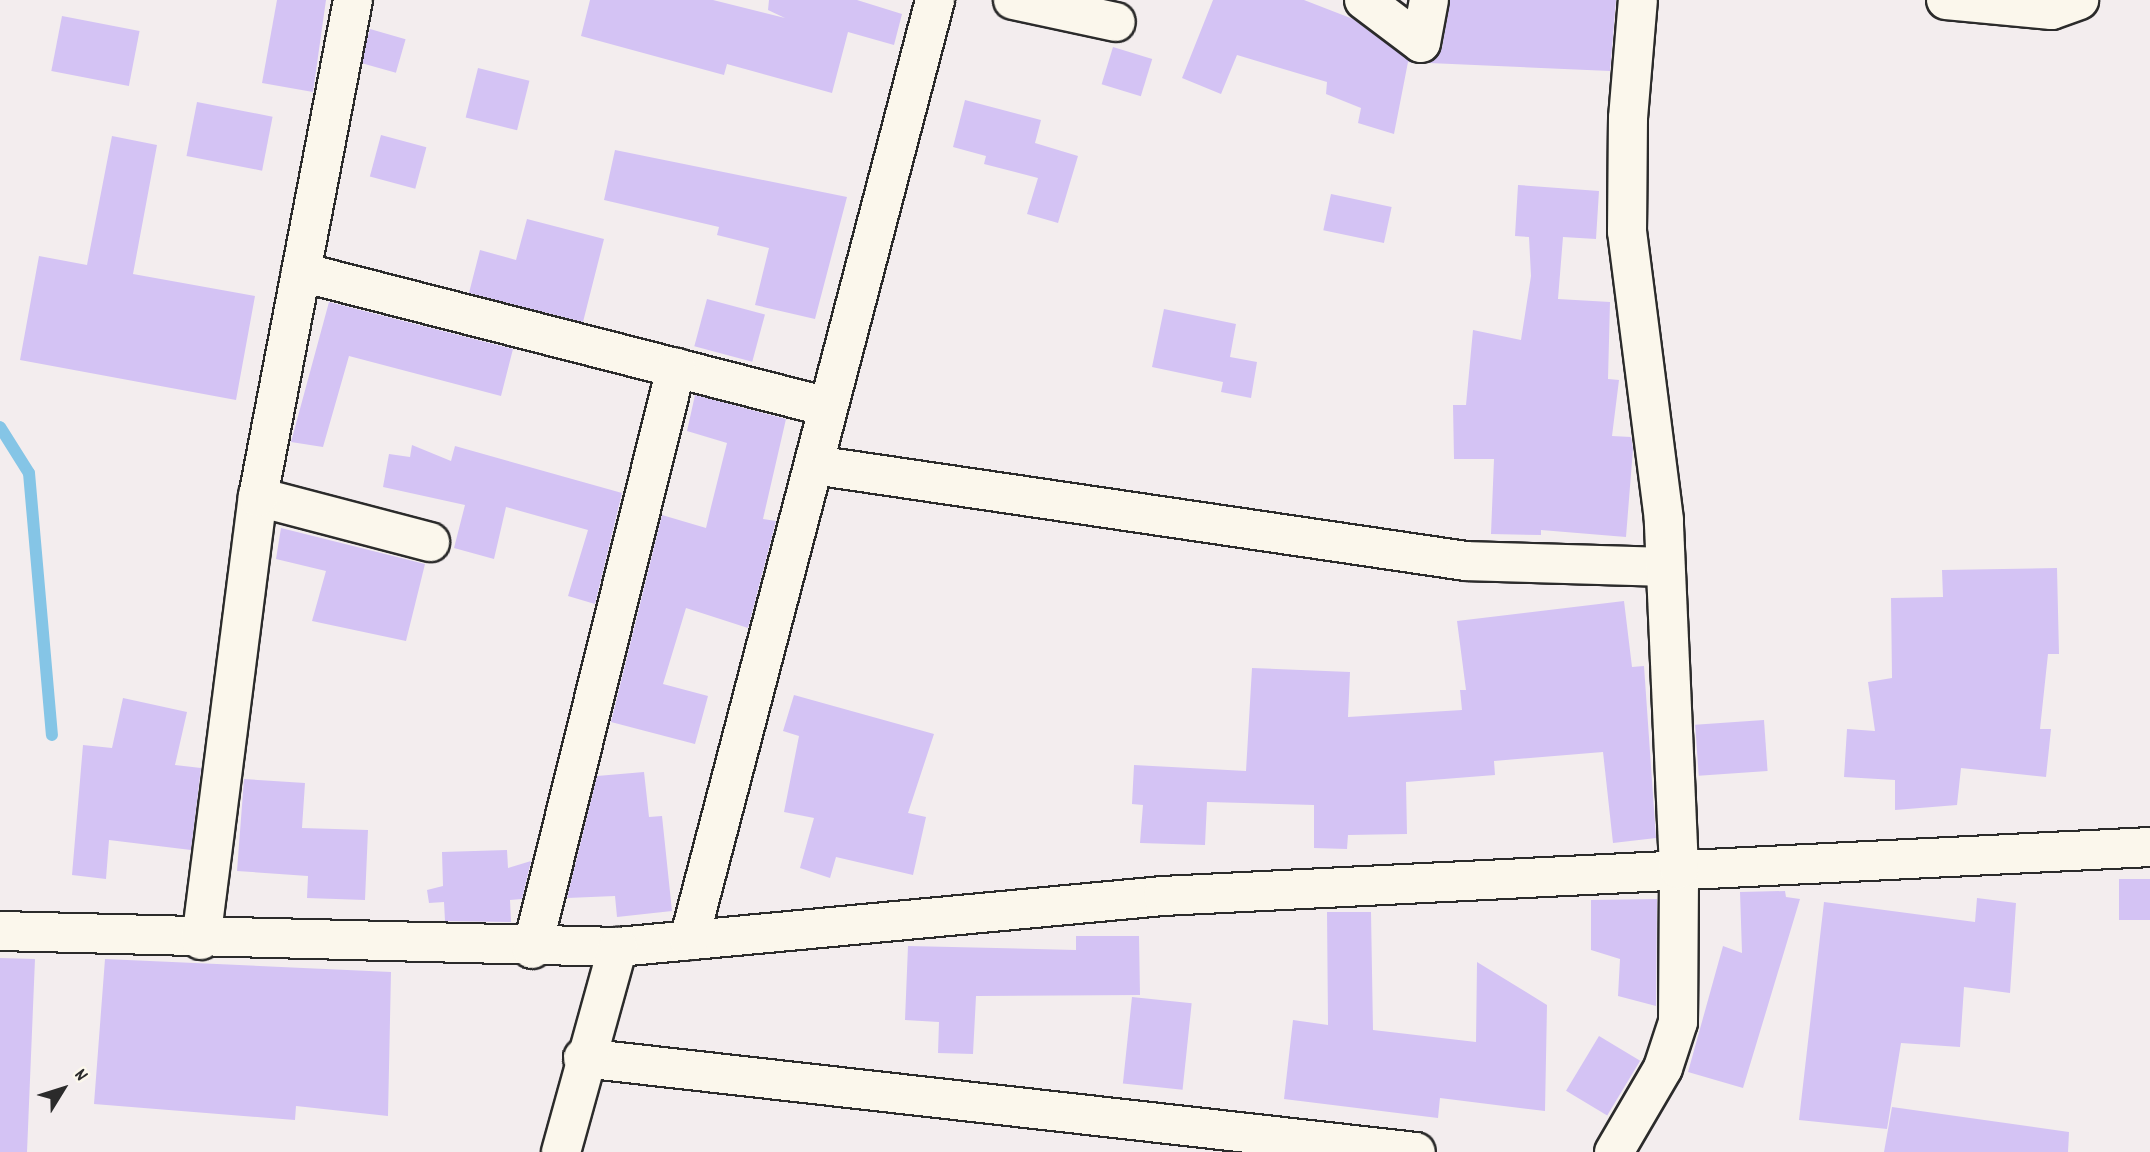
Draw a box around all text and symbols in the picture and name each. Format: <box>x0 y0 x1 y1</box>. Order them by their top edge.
north arrow <box>28 1054 98 1124</box>
text: N <box>66 1064 93 1088</box>

